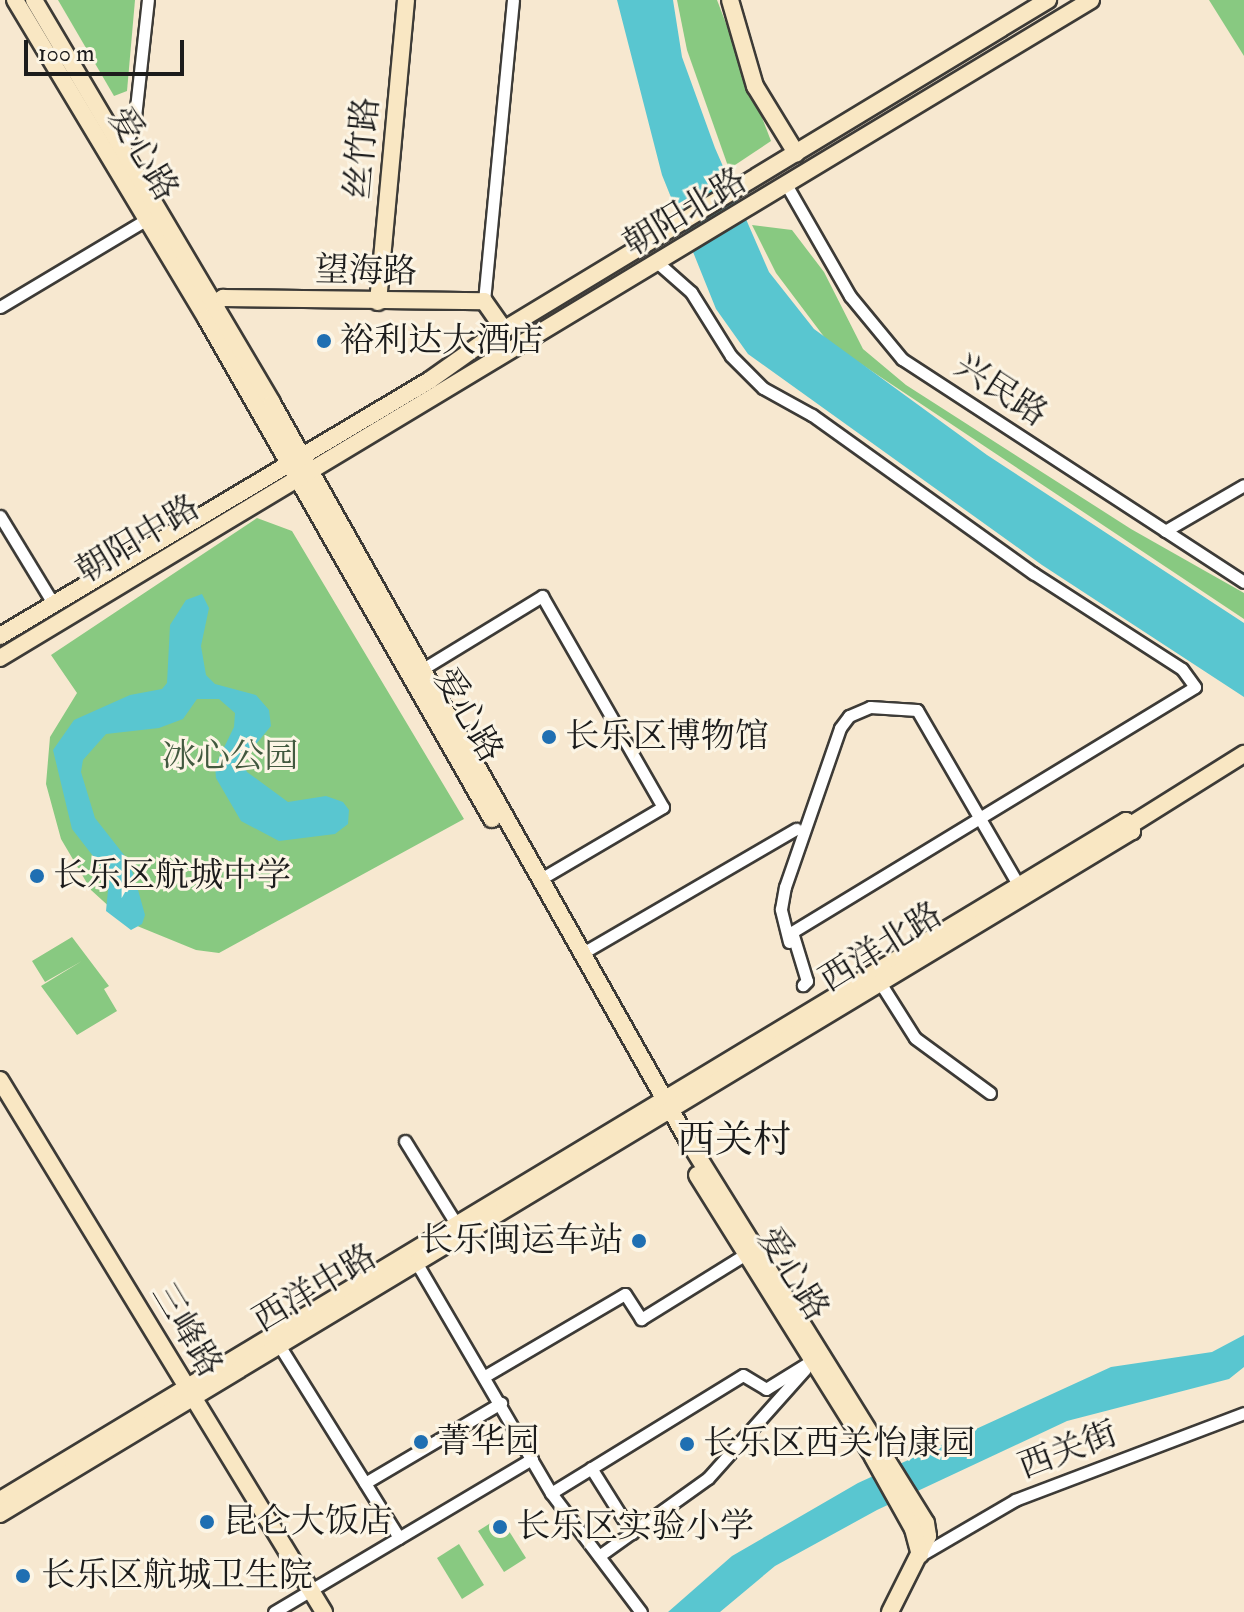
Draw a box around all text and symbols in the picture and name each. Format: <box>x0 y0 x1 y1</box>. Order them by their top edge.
scale bar <box>28 24 188 74</box>
text: 100 m <box>38 38 95 69</box>
street label: 丝竹路 <box>337 95 387 201</box>
street label: 爱心路 <box>99 100 187 208</box>
street label: 朝阳北路 <box>616 159 754 265</box>
street label: 望海路 <box>315 250 417 292</box>
place label: 裕利达大酒店 <box>340 321 544 361</box>
marker: 裕利达大酒店 <box>315 332 333 350</box>
street label: 兴民路 <box>947 345 1055 435</box>
street label: 朝阳中路 <box>69 486 207 592</box>
street label: 爱心路 <box>425 661 511 769</box>
place label: 长乐区博物馆 <box>565 717 769 757</box>
marker: 长乐区博物馆 <box>540 728 558 746</box>
park label: 冰心公园 <box>162 737 298 777</box>
place label: 长乐区航城中学 <box>53 856 291 896</box>
marker: 长乐区航城中学 <box>28 867 46 885</box>
street label: 西洋北路 <box>813 894 949 1000</box>
district label: 西关村 <box>677 1118 791 1164</box>
street label: 爱心路 <box>749 1220 837 1328</box>
place label: 长乐闽运车站 <box>419 1221 623 1261</box>
marker: 长乐闽运车站 <box>630 1232 648 1250</box>
street label: 西洋中路 <box>246 1235 384 1341</box>
street label: 三峰路 <box>143 1276 231 1384</box>
street label: 西关街 <box>1013 1413 1123 1487</box>
place label: 菁华园 <box>437 1422 539 1462</box>
place label: 长乐区西关怡康园 <box>703 1424 975 1464</box>
marker: 菁华园 <box>412 1433 430 1451</box>
marker: 长乐区西关怡康园 <box>678 1435 696 1453</box>
place label: 昆仑大饭店 <box>223 1502 393 1542</box>
place label: 长乐区实验小学 <box>516 1507 754 1547</box>
marker: 昆仑大饭店 <box>198 1513 216 1531</box>
marker: 长乐区实验小学 <box>491 1518 509 1536</box>
place label: 长乐区航城卫生院 <box>41 1556 313 1596</box>
marker: 长乐区航城卫生院 <box>12 1565 34 1587</box>

